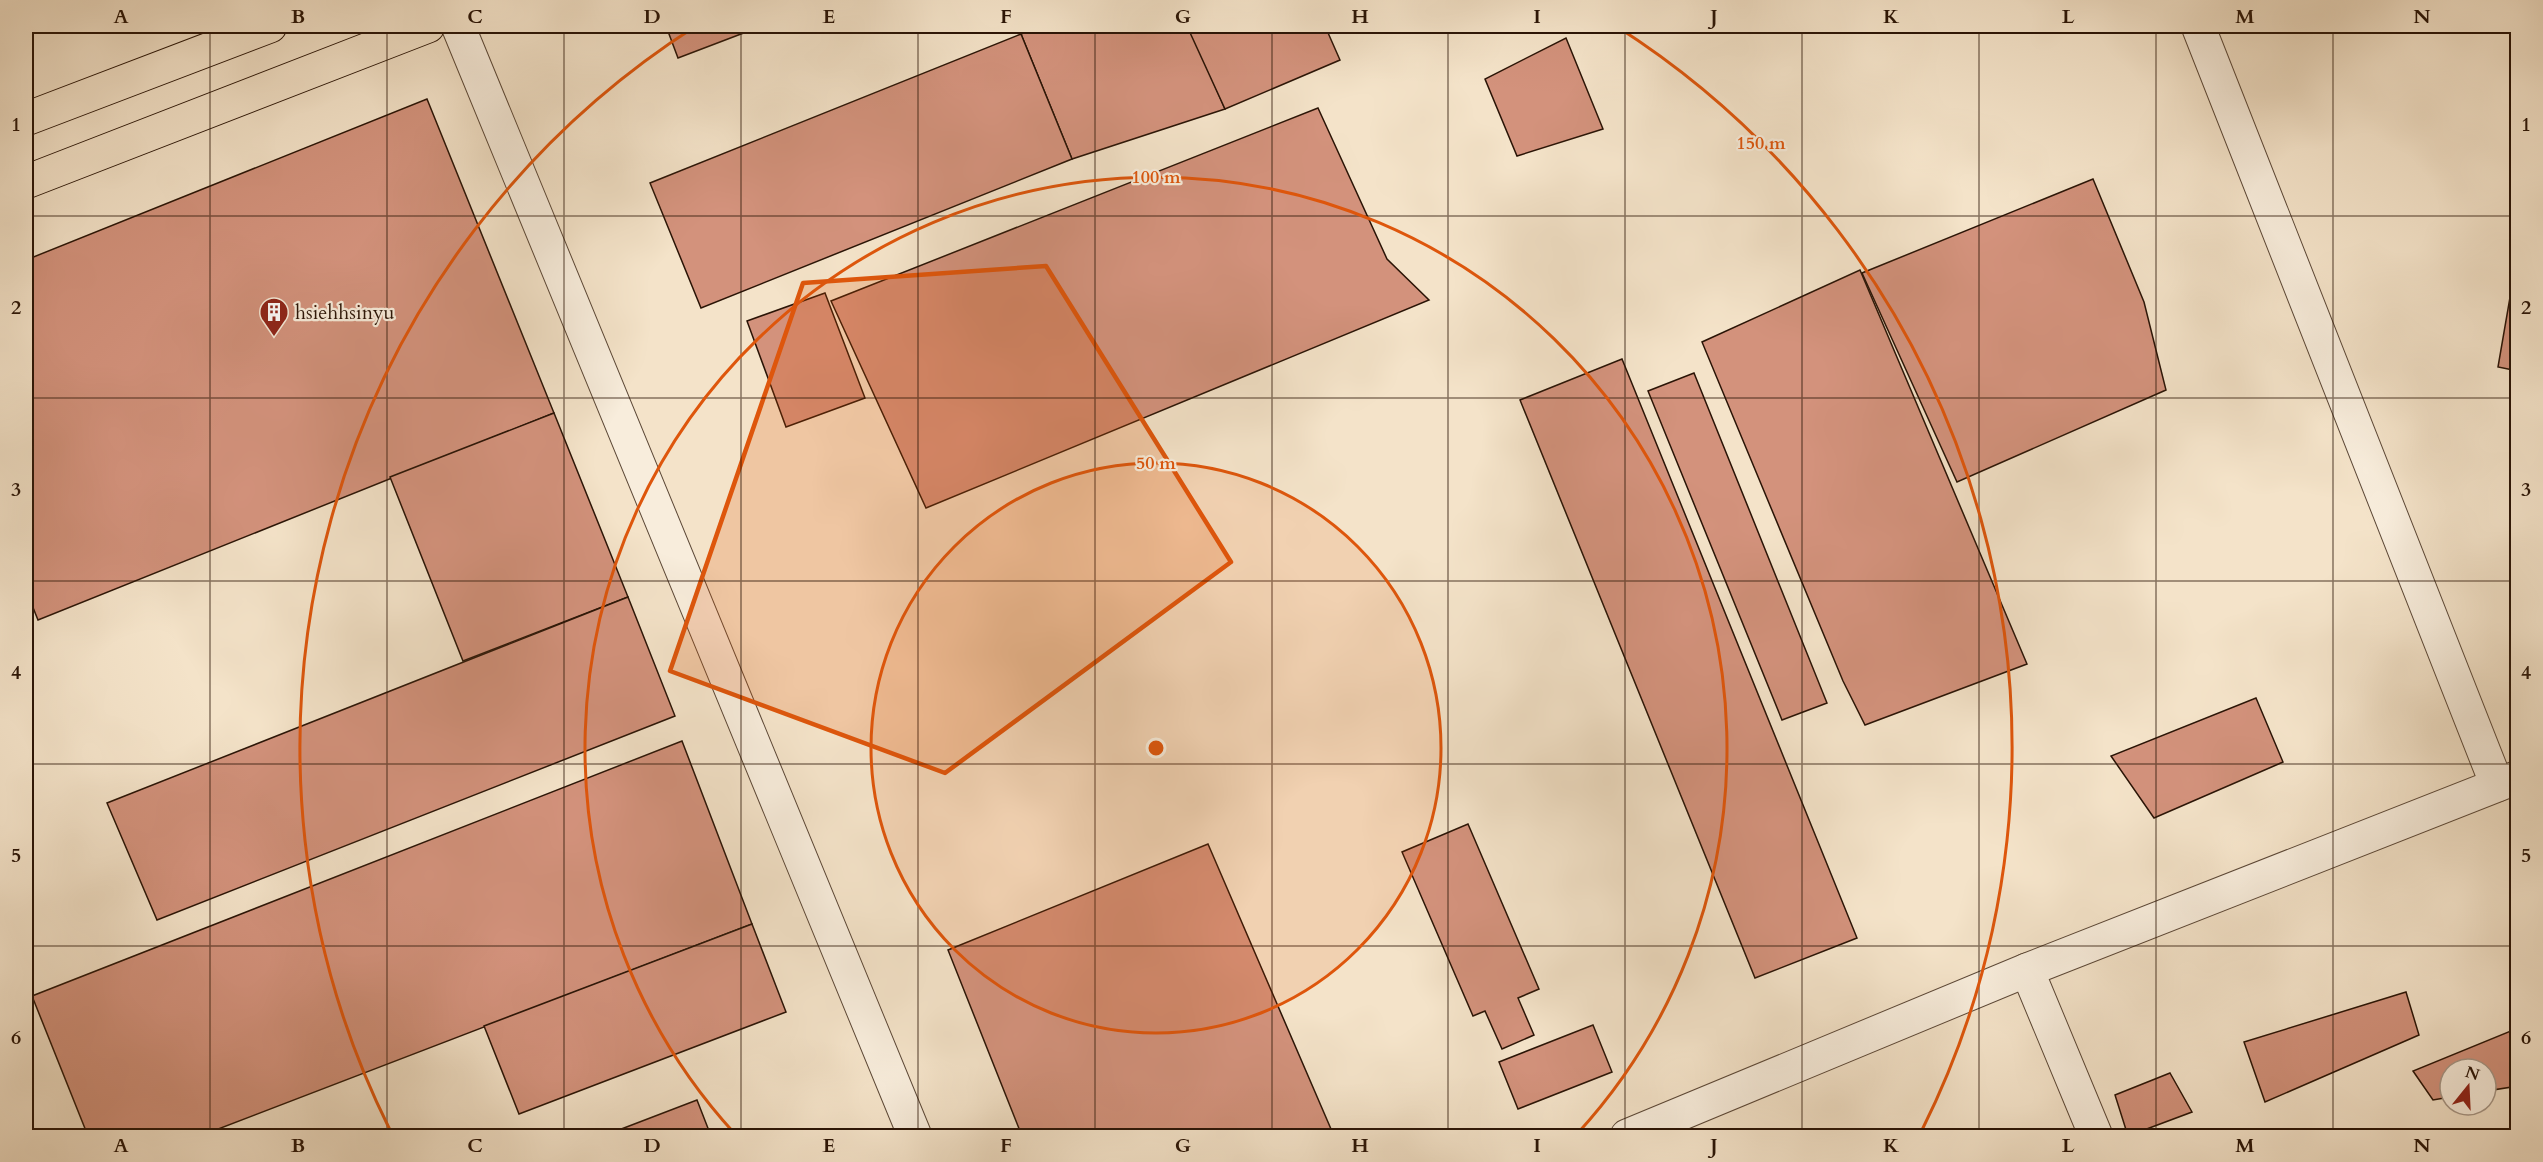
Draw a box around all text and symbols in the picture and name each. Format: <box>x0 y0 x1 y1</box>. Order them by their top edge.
text: A <box>113 3 129 30</box>
text: B <box>291 3 305 30</box>
text: C <box>467 3 483 30</box>
text: D <box>643 3 661 30</box>
text: E <box>823 3 835 30</box>
text: F <box>1000 3 1012 30</box>
text: G <box>1175 3 1191 30</box>
text: H <box>1351 3 1369 30</box>
text: I <box>1533 3 1541 30</box>
text: J <box>1707 3 1718 30</box>
text: K <box>1883 3 1900 30</box>
text: L <box>2062 3 2075 30</box>
text: M <box>2235 3 2255 30</box>
text: N <box>2413 3 2431 30</box>
text: 1 <box>11 111 21 138</box>
text: 1 <box>2521 111 2531 138</box>
text: 150 m <box>1736 131 1786 156</box>
text: 100 m <box>1131 165 1181 190</box>
text: 2 <box>11 294 21 321</box>
text: 2 <box>2521 294 2531 321</box>
building icon: hsiehhsinyu <box>258 296 290 338</box>
place label: hsiehhsinyu <box>295 299 395 326</box>
text: 50 m <box>1136 451 1176 476</box>
text: 3 <box>11 476 21 503</box>
text: 3 <box>2521 476 2531 503</box>
text: 4 <box>11 659 21 686</box>
text: 4 <box>2521 659 2531 686</box>
centre of rings <box>1146 738 1166 758</box>
text: 5 <box>11 842 21 869</box>
text: 5 <box>2521 842 2531 869</box>
text: 6 <box>11 1024 21 1051</box>
text: 6 <box>2521 1024 2531 1051</box>
north arrow <box>2438 1057 2498 1117</box>
text: N <box>2462 1061 2482 1086</box>
text: A <box>113 1132 129 1159</box>
text: B <box>291 1132 305 1159</box>
text: C <box>467 1132 483 1159</box>
text: D <box>643 1132 661 1159</box>
text: E <box>823 1132 835 1159</box>
text: F <box>1000 1132 1012 1159</box>
text: G <box>1175 1132 1191 1159</box>
text: H <box>1351 1132 1369 1159</box>
text: I <box>1533 1132 1541 1159</box>
text: J <box>1707 1132 1718 1159</box>
text: K <box>1883 1132 1900 1159</box>
text: L <box>2062 1132 2075 1159</box>
text: M <box>2235 1132 2255 1159</box>
text: N <box>2413 1132 2431 1159</box>

